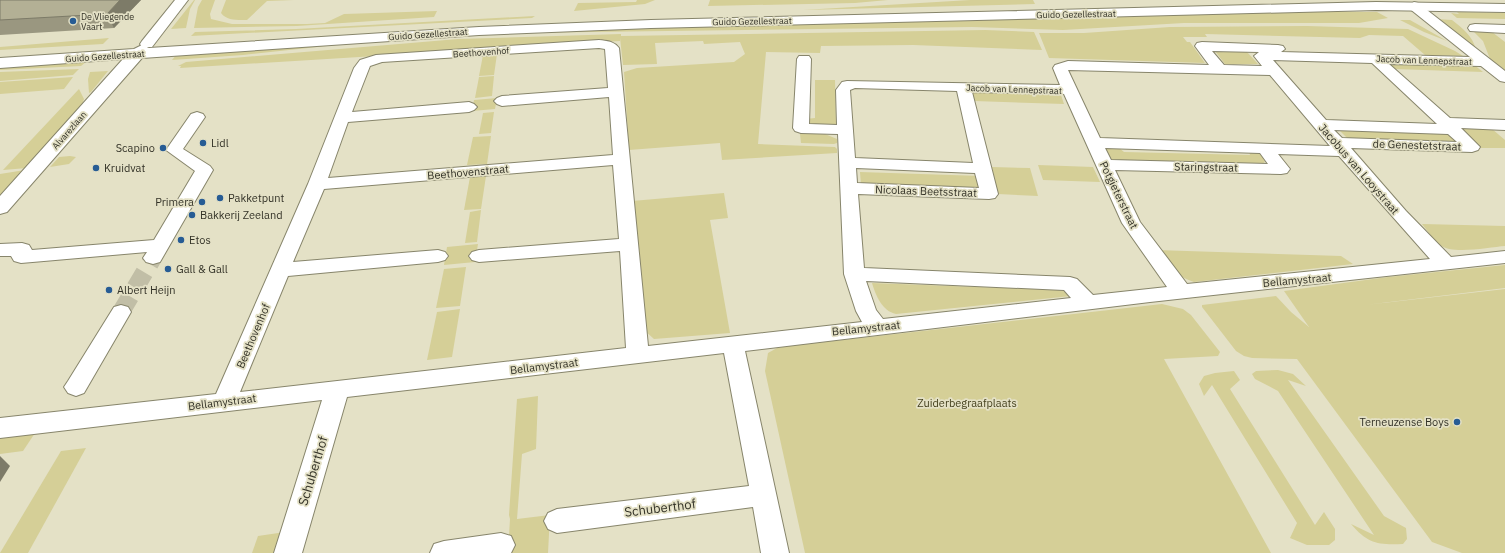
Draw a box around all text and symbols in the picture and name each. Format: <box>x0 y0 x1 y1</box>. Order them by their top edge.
street label: Guido Gezellestraat <box>1036 8 1116 20</box>
place label: De Vliegende Vaart <box>81 11 134 32</box>
street label: Guido Gezellestraat <box>712 15 792 27</box>
marker: De Vliegende Vaart <box>68 16 78 26</box>
street label: Guido Gezellestraat <box>388 26 468 42</box>
street label: Beethovenhof <box>452 45 510 59</box>
street label: Guido Gezellestraat <box>65 48 145 64</box>
street label: Jacob van Lennepstraat <box>1376 53 1472 67</box>
street label: Jacob van Lennepstraat <box>966 82 1062 96</box>
street label: Alvarezlaan <box>49 109 89 151</box>
street label: Jacobus van Looystraat <box>1316 121 1402 217</box>
place label: Lidl <box>211 136 229 150</box>
street label: de Genestetstraat <box>1372 136 1462 154</box>
marker: Lidl <box>198 138 208 148</box>
place label: Scapino <box>116 141 155 155</box>
marker: Scapino <box>158 143 168 153</box>
street label: Potgieterstraat <box>1097 159 1141 231</box>
street label: Staringstraat <box>1174 159 1238 175</box>
place label: Kruidvat <box>104 161 145 175</box>
street label: Beethovenstraat <box>427 161 509 183</box>
marker: Kruidvat <box>91 163 101 173</box>
street label: Nicolaas Beetsstraat <box>875 182 977 200</box>
place label: Pakketpunt <box>228 191 285 205</box>
marker: Pakketpunt <box>215 193 225 203</box>
place label: Primera <box>155 195 194 209</box>
marker: Primera <box>197 197 207 207</box>
place label: Bakkerij Zeeland <box>200 208 283 222</box>
marker: Bakkerij Zeeland <box>187 210 197 220</box>
place label: Etos <box>189 233 211 247</box>
marker: Etos <box>176 235 186 245</box>
place label: Gall & Gall <box>176 262 228 276</box>
marker: Gall & Gall <box>163 264 173 274</box>
street label: Bellamystraat <box>1262 270 1332 290</box>
place label: Albert Heijn <box>117 283 176 297</box>
marker: Albert Heijn <box>104 285 114 295</box>
street label: Beethovenhof <box>233 301 273 370</box>
street label: Bellamystraat <box>831 317 901 339</box>
street label: Bellamystraat <box>509 355 579 377</box>
street label: Bellamystraat <box>187 391 257 413</box>
park label: Zuiderbegraafplaats <box>917 396 1017 410</box>
place label: Terneuzense Boys <box>1359 415 1449 429</box>
marker: Terneuzense Boys <box>1452 417 1462 427</box>
street label: Schuberthof <box>294 434 332 508</box>
street label: Schuberthof <box>623 495 697 521</box>

